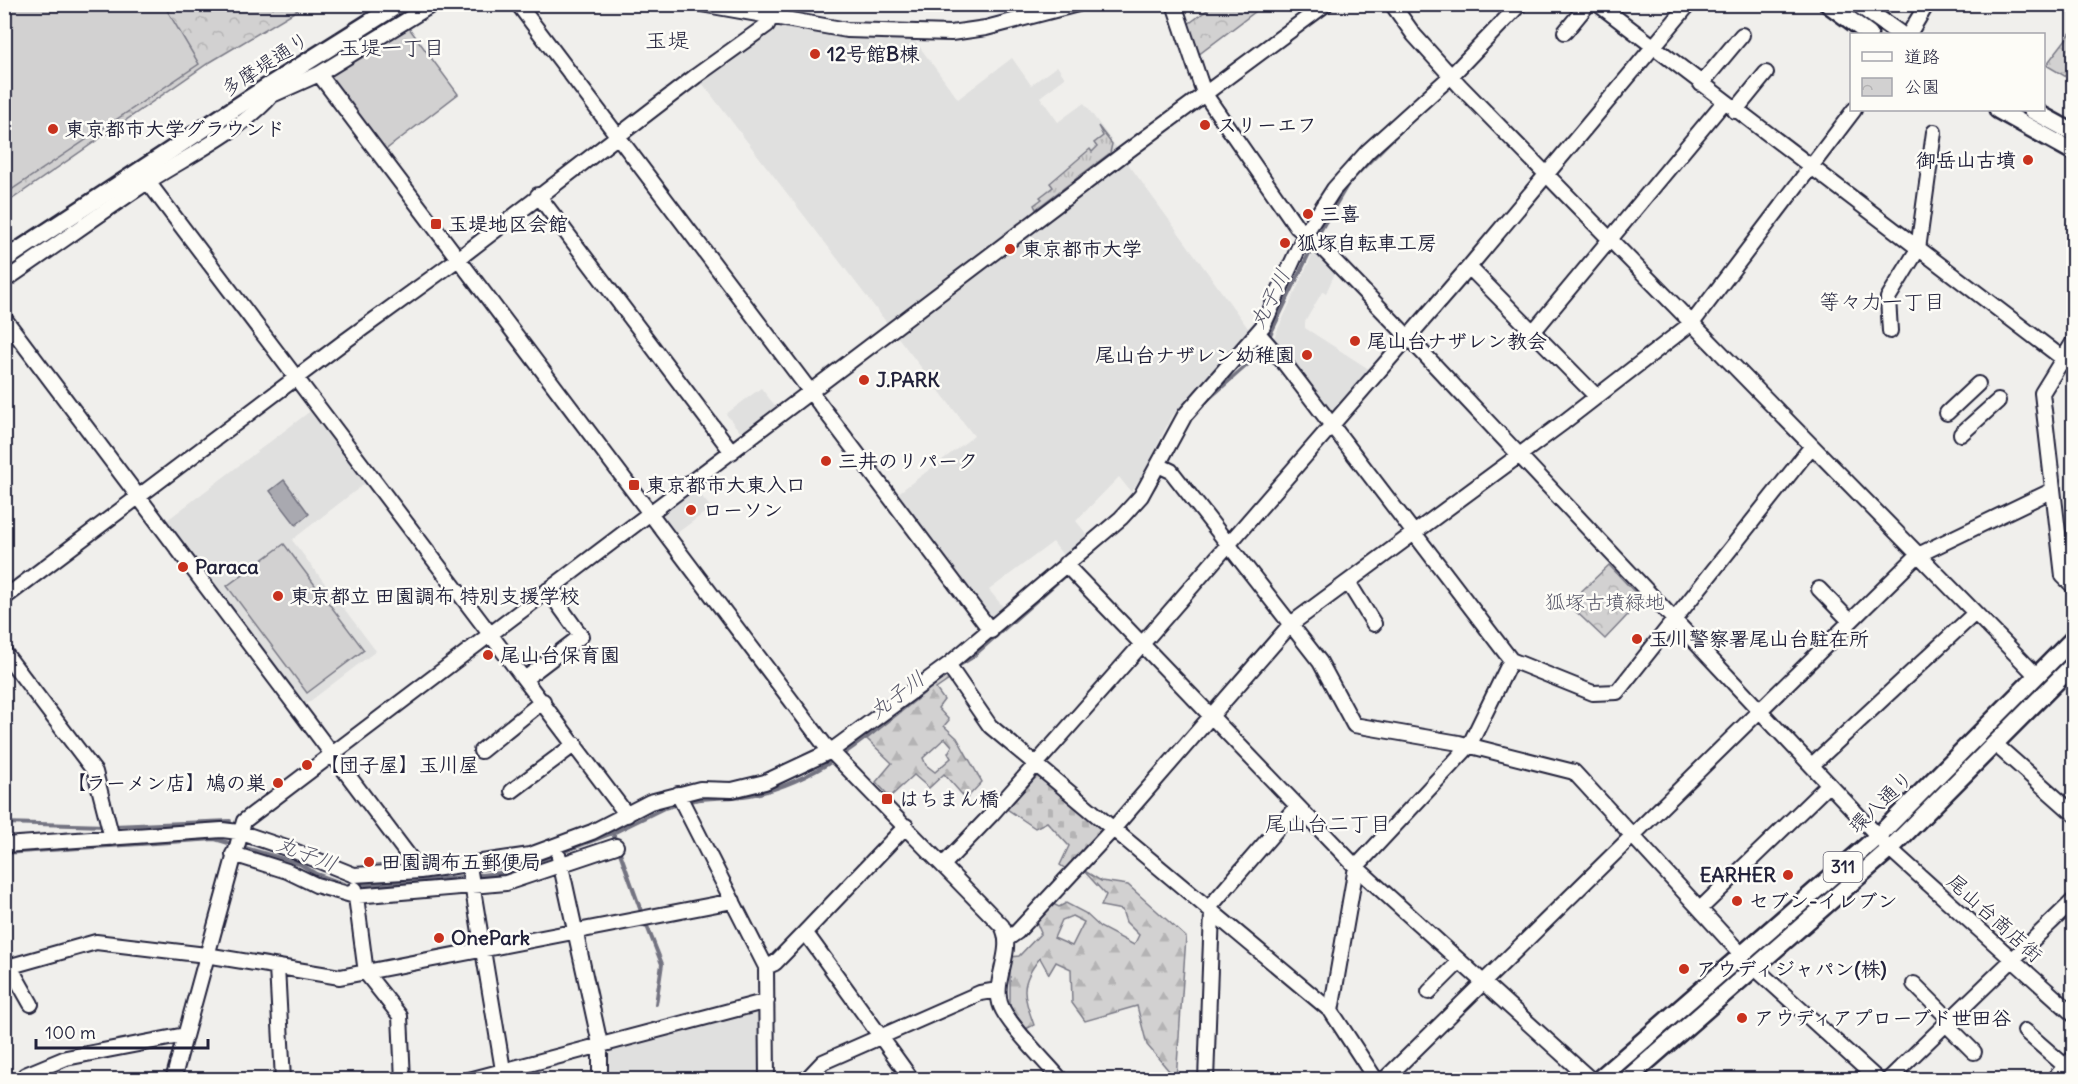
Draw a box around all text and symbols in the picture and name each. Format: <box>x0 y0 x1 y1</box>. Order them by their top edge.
street label: 多摩堤通り <box>216 26 313 101</box>
district label: 玉堤 <box>645 26 689 54</box>
legend <box>1850 33 2045 111</box>
district label: 玉堤一丁目 <box>340 34 445 61</box>
place label: 12号館B棟 <box>827 41 920 66</box>
text: 道路 <box>1904 45 1940 68</box>
marker: 12号館B棟 <box>808 47 822 61</box>
text: 公園 <box>1904 75 1940 98</box>
place label: スリーエフ <box>1217 112 1317 137</box>
place label: 東京都市大学グラウンド <box>65 116 285 141</box>
marker: スリーエフ <box>1198 118 1212 132</box>
marker: 東京都市大学グラウンド <box>46 122 60 136</box>
place label: 御岳山古墳 <box>1916 147 2016 172</box>
marker: 御岳山古墳 <box>2021 153 2035 167</box>
place label: 三喜 <box>1320 201 1360 226</box>
marker: 三喜 <box>1301 207 1315 221</box>
place label: 玉堤地区会館 <box>448 211 568 236</box>
marker: 玉堤地区会館 <box>429 217 443 231</box>
place label: 狐塚自転車工房 <box>1297 230 1437 255</box>
place label: 東京都市大学 <box>1022 236 1142 261</box>
marker: 狐塚自転車工房 <box>1278 236 1292 250</box>
marker: 東京都市大学 <box>1003 242 1017 256</box>
water label: 丸子川 <box>1243 265 1296 333</box>
district label: 等々力一丁目 <box>1819 288 1945 315</box>
place label: 尾山台ナザレン教会 <box>1367 328 1547 353</box>
marker: 尾山台ナザレン教会 <box>1348 334 1362 348</box>
place label: 尾山台ナザレン幼稚園 <box>1095 342 1295 367</box>
marker: 尾山台ナザレン幼稚園 <box>1300 348 1314 362</box>
place label: J.PARK <box>876 367 940 392</box>
marker: J.PARK <box>857 373 871 387</box>
place label: 三井のリパーク <box>838 448 978 473</box>
marker: 三井のリパーク <box>819 454 833 468</box>
place label: 東京都市大東入口 <box>646 472 806 497</box>
marker: 東京都市大東入口 <box>627 478 641 492</box>
place label: ローソン <box>703 497 783 522</box>
marker: ローソン <box>684 503 698 517</box>
place label: Paraca <box>195 554 259 579</box>
marker: Paraca <box>176 560 190 574</box>
place label: 東京都立 田園調布 特別支援学校 <box>290 583 580 608</box>
marker: 東京都立 田園調布 特別支援学校 <box>271 589 285 603</box>
park label: 狐塚古墳緑地 <box>1545 589 1665 614</box>
place label: 玉川警察署尾山台駐在所 <box>1649 626 1869 651</box>
marker: 玉川警察署尾山台駐在所 <box>1630 632 1644 646</box>
place label: 尾山台保育園 <box>500 642 620 667</box>
marker: 尾山台保育園 <box>481 648 495 662</box>
water label: 丸子川 <box>863 665 930 724</box>
place label: 【団子屋】玉川屋 <box>319 752 479 777</box>
marker: 【団子屋】玉川屋 <box>300 758 314 772</box>
street label: 環八通り <box>1843 765 1918 838</box>
place label: 【ラーメン店】鳩の巣 <box>66 770 266 795</box>
marker: 【ラーメン店】鳩の巣 <box>271 776 285 790</box>
place label: はちまん橋 <box>899 786 999 811</box>
marker: はちまん橋 <box>880 792 894 806</box>
district label: 尾山台二丁目 <box>1265 810 1391 837</box>
water label: 丸子川 <box>273 830 341 877</box>
place label: 田園調布五郵便局 <box>381 849 541 874</box>
road number: 311 <box>1824 852 1862 882</box>
marker: 田園調布五郵便局 <box>362 855 376 869</box>
place label: EARHER <box>1700 862 1776 887</box>
marker: EARHER <box>1781 868 1795 882</box>
street label: 尾山台商店街 <box>1942 868 2048 967</box>
place label: セブン-イレブン <box>1749 888 1898 913</box>
marker: セブン-イレブン <box>1730 894 1744 908</box>
place label: OnePark <box>451 925 530 950</box>
marker: OnePark <box>432 931 446 945</box>
place label: アウディジャパン(株) <box>1696 956 1887 981</box>
marker: アウディジャパン(株) <box>1677 962 1691 976</box>
place label: アウディアプローブド世田谷 <box>1754 1005 2012 1030</box>
marker: アウディアプローブド世田谷 <box>1735 1011 1749 1025</box>
scale bar <box>36 1012 208 1050</box>
text: 100 m <box>45 1021 96 1044</box>

